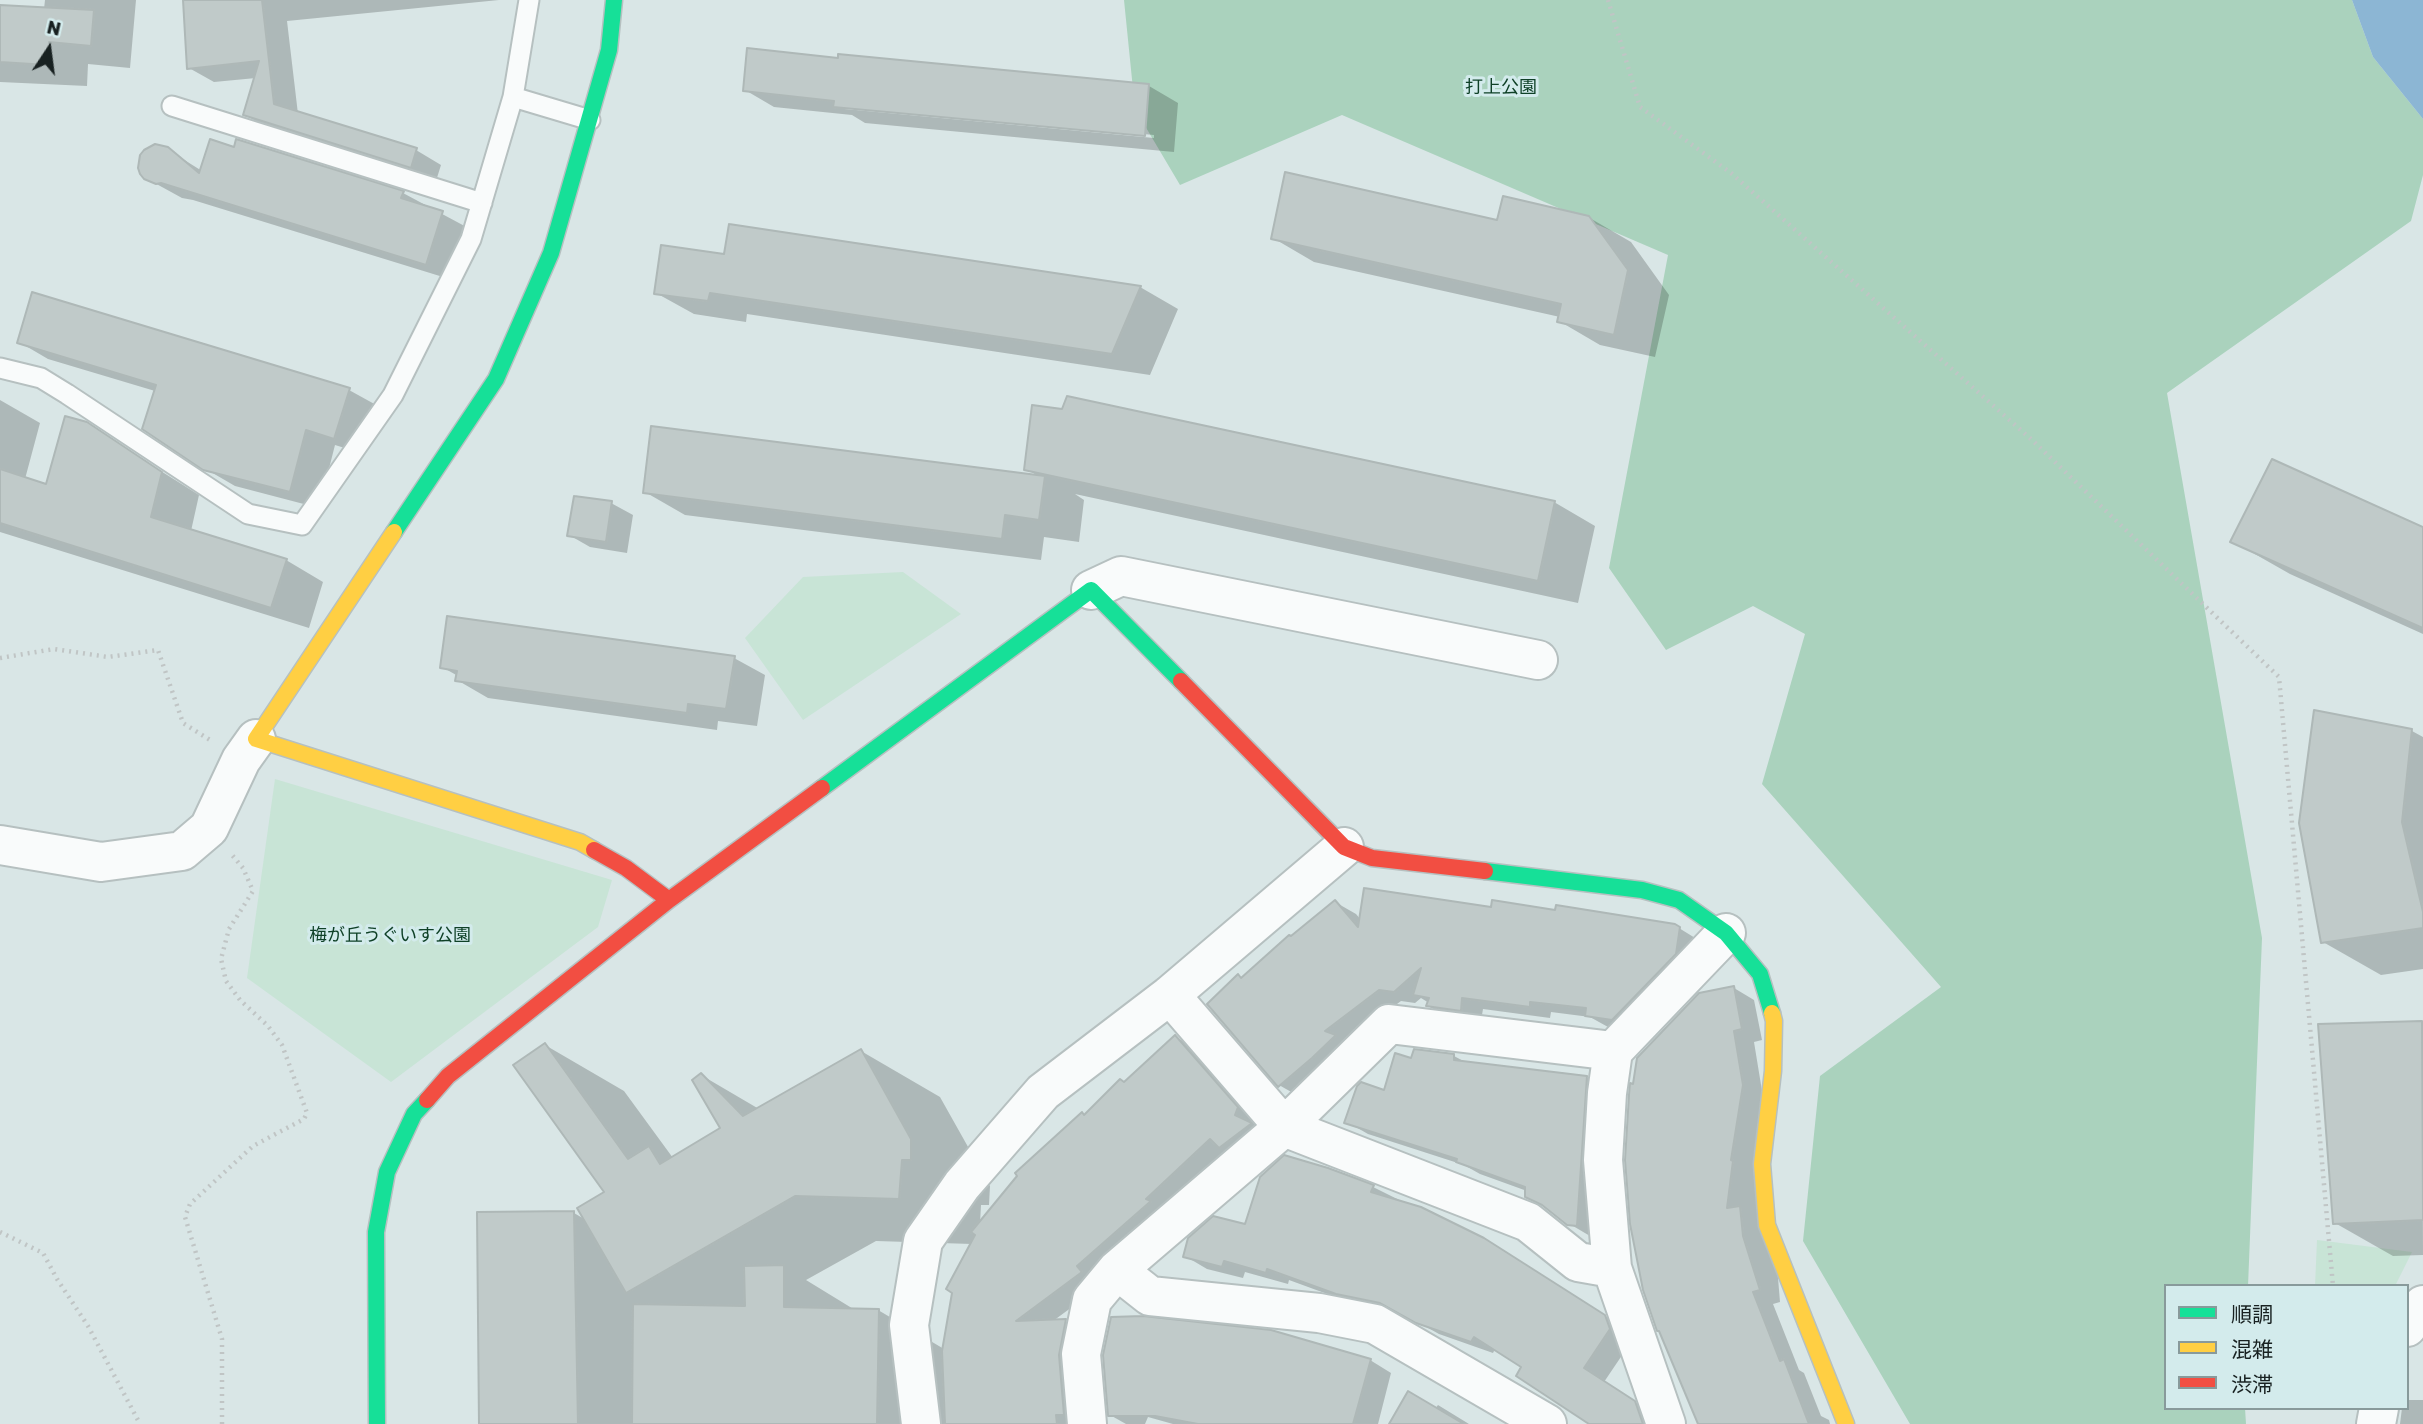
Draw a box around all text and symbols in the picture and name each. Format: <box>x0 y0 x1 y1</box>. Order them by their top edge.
north arrow <box>14 14 84 84</box>
text: N <box>45 15 63 41</box>
park label: 打上公園 <box>1465 77 1537 99</box>
park label: 梅が丘うぐいす公園 <box>309 925 471 947</box>
legend <box>2164 1284 2409 1410</box>
text: 順調 <box>2231 1302 2273 1327</box>
text: 混雑 <box>2231 1337 2273 1362</box>
text: 渋滞 <box>2231 1372 2273 1397</box>

